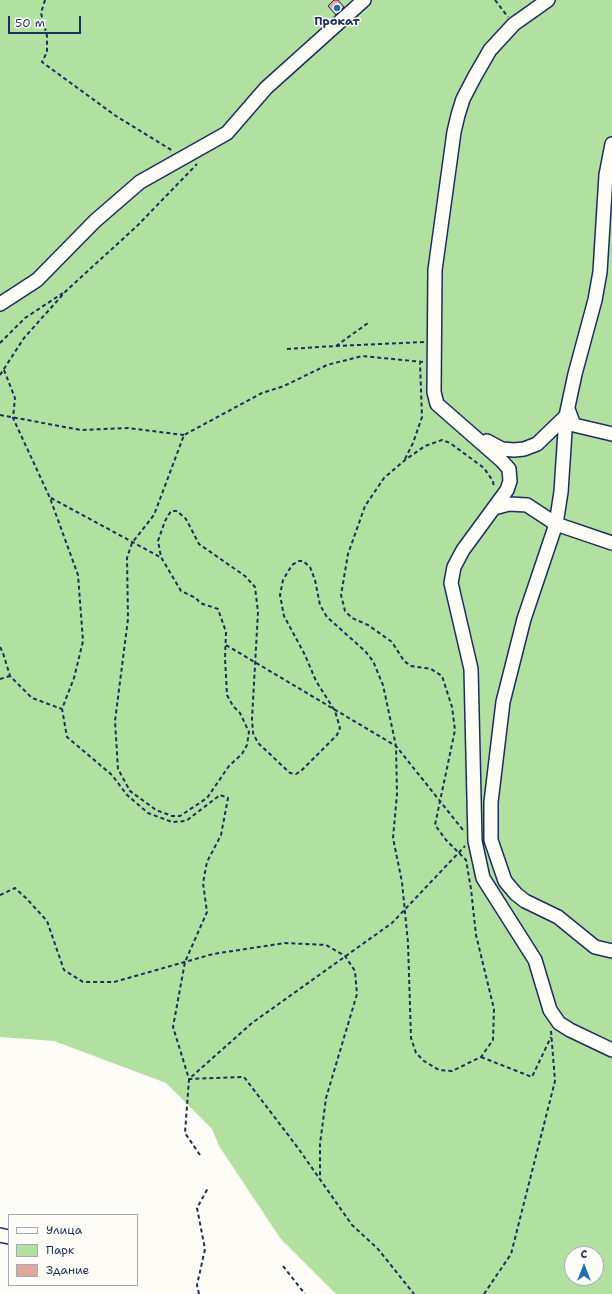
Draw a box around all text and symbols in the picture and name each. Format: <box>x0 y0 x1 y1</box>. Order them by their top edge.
marker: Прокат <box>332 3 342 13</box>
scale bar <box>10 8 83 34</box>
text: 50 m <box>15 15 45 31</box>
place label: Прокат <box>314 15 360 29</box>
legend <box>8 1214 138 1286</box>
text: Улица <box>46 1222 82 1238</box>
text: Парк <box>46 1242 74 1258</box>
north arrow <box>564 1246 604 1286</box>
text: С <box>581 1247 587 1262</box>
text: Здание <box>46 1262 89 1278</box>

